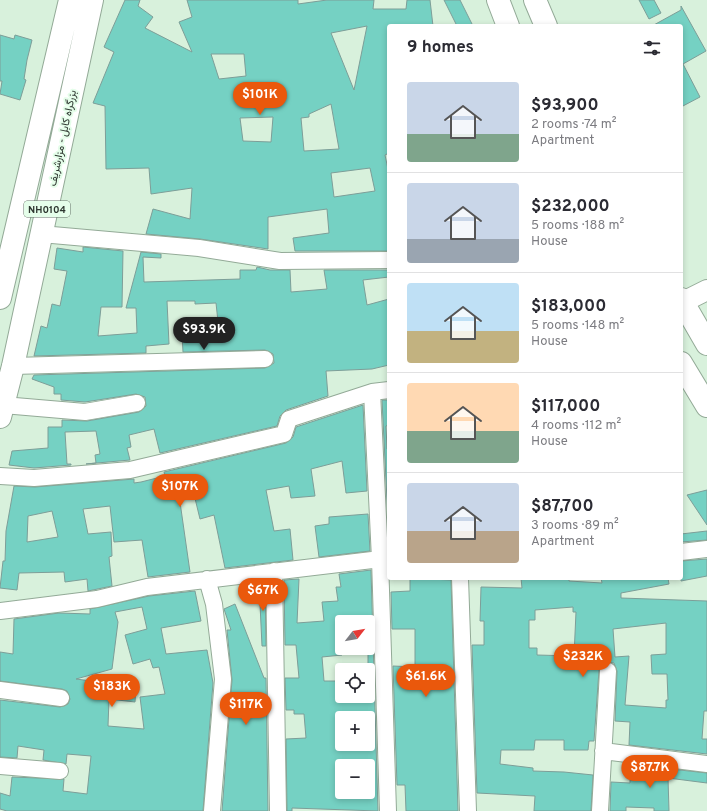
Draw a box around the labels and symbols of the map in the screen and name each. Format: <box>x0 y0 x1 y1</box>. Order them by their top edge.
pin: $101K <box>232 82 288 116</box>
street label: بزرگراه کابل - مزارشریف <box>46 89 80 188</box>
road number: NH0104 <box>24 201 70 217</box>
pin: $93.9K <box>171 317 237 351</box>
pin: $107K <box>152 474 208 508</box>
pin: $67K <box>239 578 287 612</box>
north arrow <box>335 615 375 655</box>
pin: $232K <box>555 644 611 678</box>
pin: $61.6K <box>393 664 459 698</box>
pin: $183K <box>84 674 140 708</box>
pin: $117K <box>218 692 274 726</box>
pin: $87.7K <box>617 755 683 789</box>

